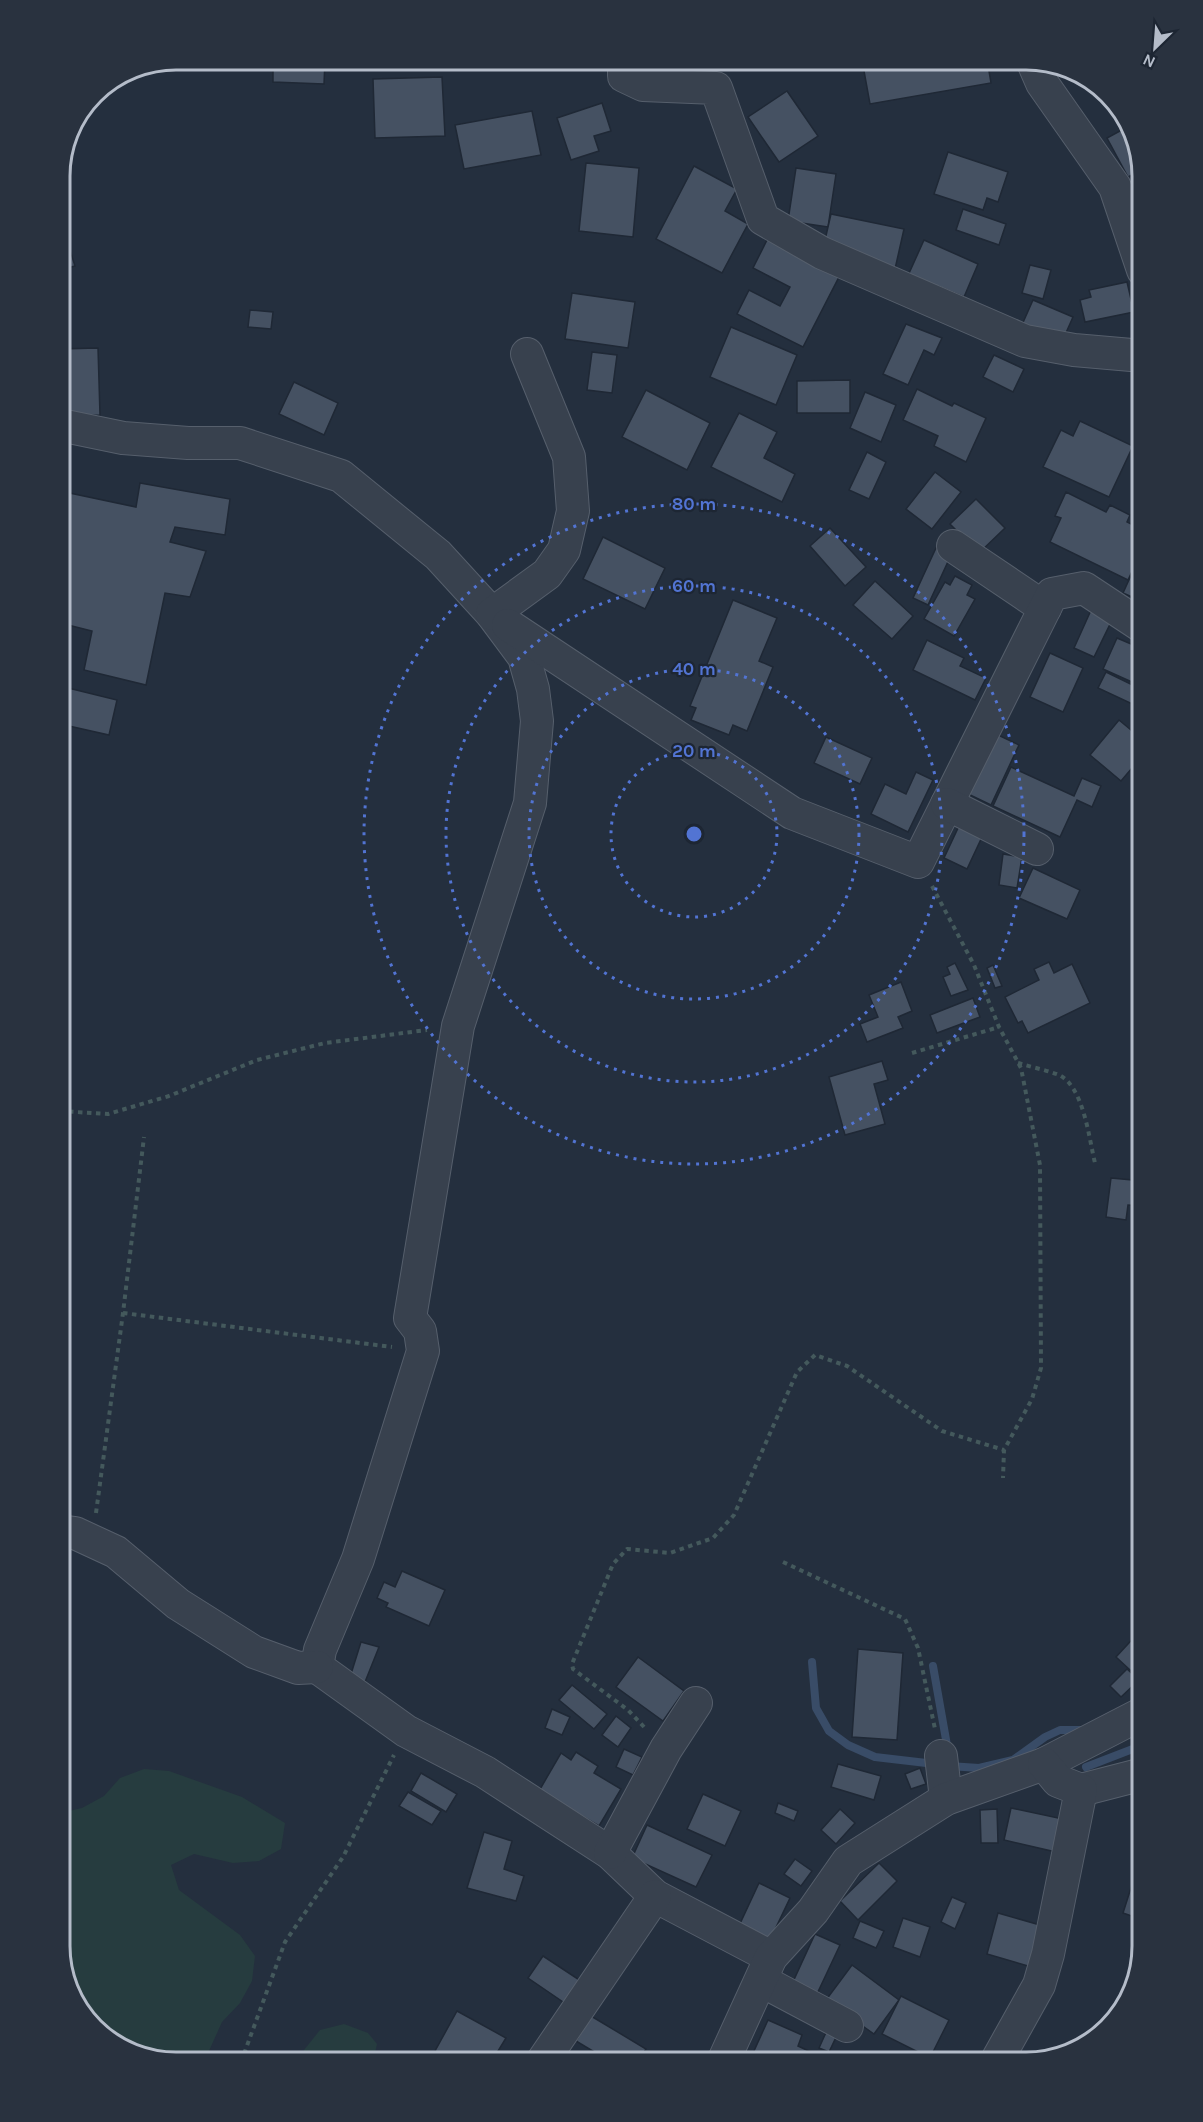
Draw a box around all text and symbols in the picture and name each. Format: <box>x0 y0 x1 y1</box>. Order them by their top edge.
north arrow <box>1125 18 1185 78</box>
text: N <box>1140 50 1158 72</box>
text: 80 m <box>672 493 716 515</box>
text: 60 m <box>672 575 716 597</box>
text: 40 m <box>672 658 716 680</box>
text: 20 m <box>672 740 716 762</box>
centre of rings <box>684 824 704 844</box>

